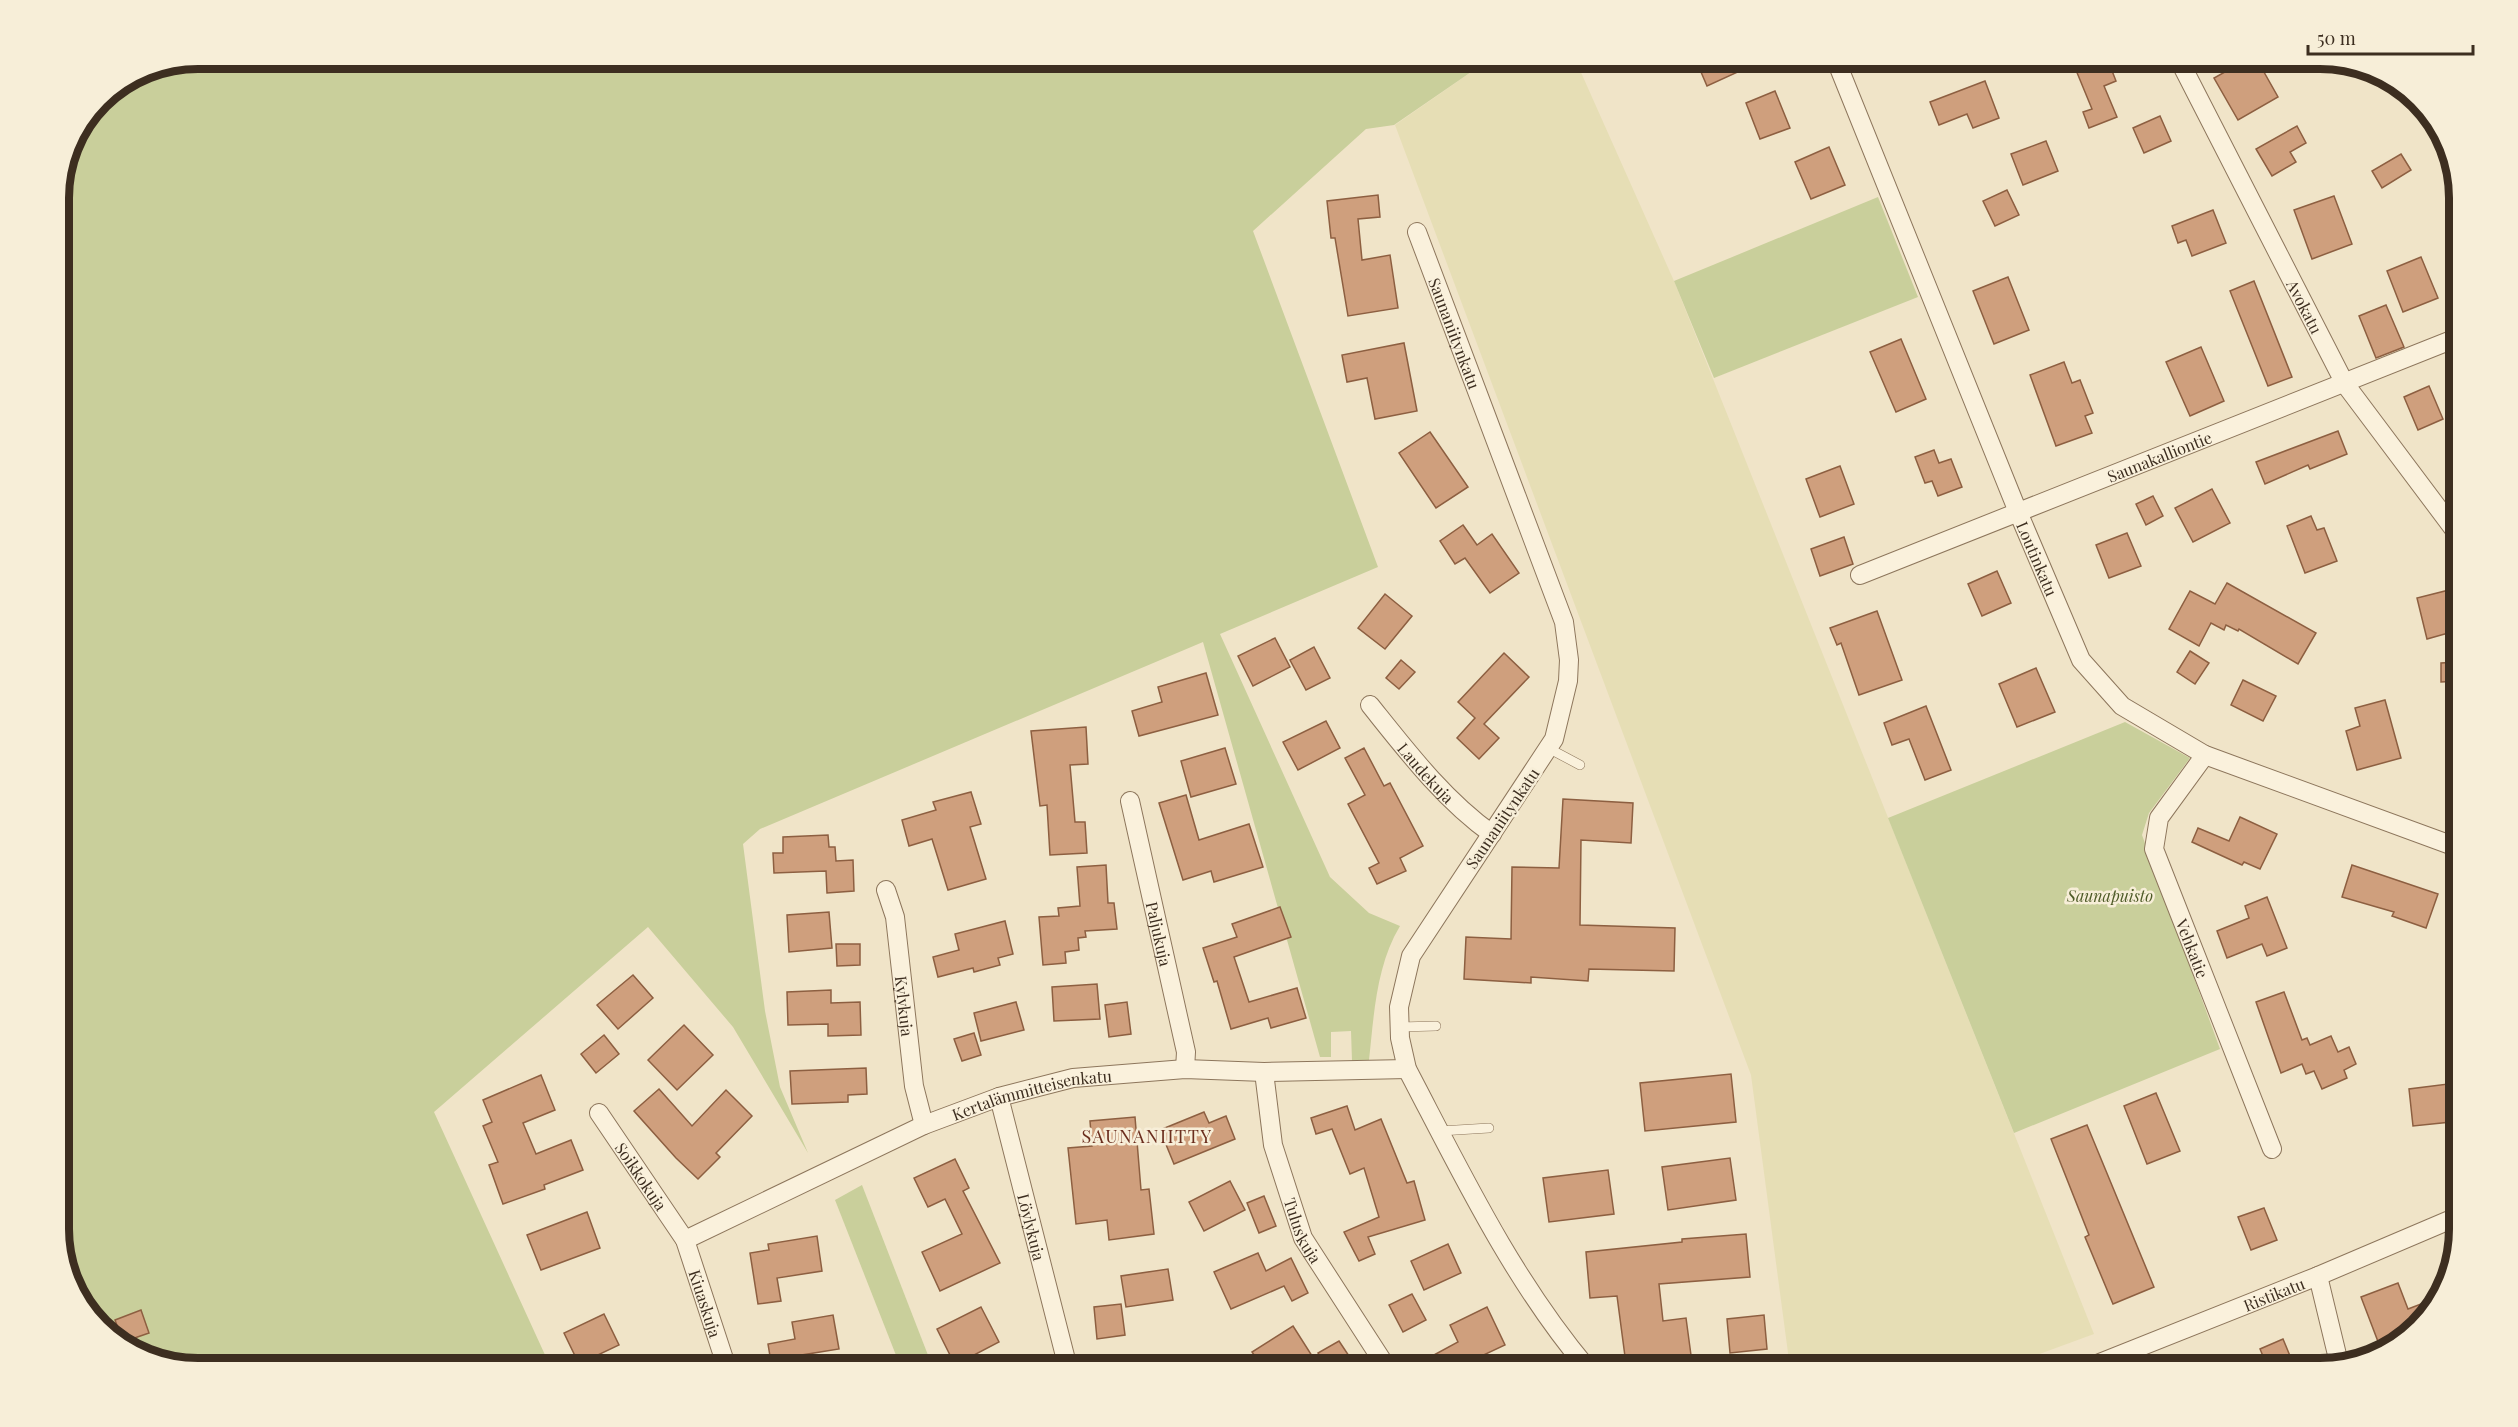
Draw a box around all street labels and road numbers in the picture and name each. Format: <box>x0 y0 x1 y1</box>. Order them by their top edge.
street label: Saunaniitynkatu <box>1425 274 1486 392</box>
street label: Avokatu <box>2282 275 2328 337</box>
street label: Saunakalliontie <box>2104 426 2215 486</box>
street label: Loutinkatu <box>2013 518 2063 599</box>
street label: Laudekuja <box>1394 738 1459 807</box>
street label: Saunaniitynkatu <box>1461 764 1543 872</box>
street label: Paljukuja <box>1142 899 1177 968</box>
street label: Vehkatie <box>2172 915 2214 981</box>
street label: Kylykuja <box>891 975 919 1037</box>
street label: Kertalämmitteisenkatu <box>949 1064 1113 1124</box>
street label: Soikkokuja <box>611 1138 672 1214</box>
street label: Löylykuja <box>1013 1191 1051 1263</box>
street label: Tuluskuja <box>1280 1195 1327 1267</box>
street label: Kiuaskuja <box>685 1267 727 1340</box>
street label: Ristikatu <box>2240 1272 2307 1315</box>

